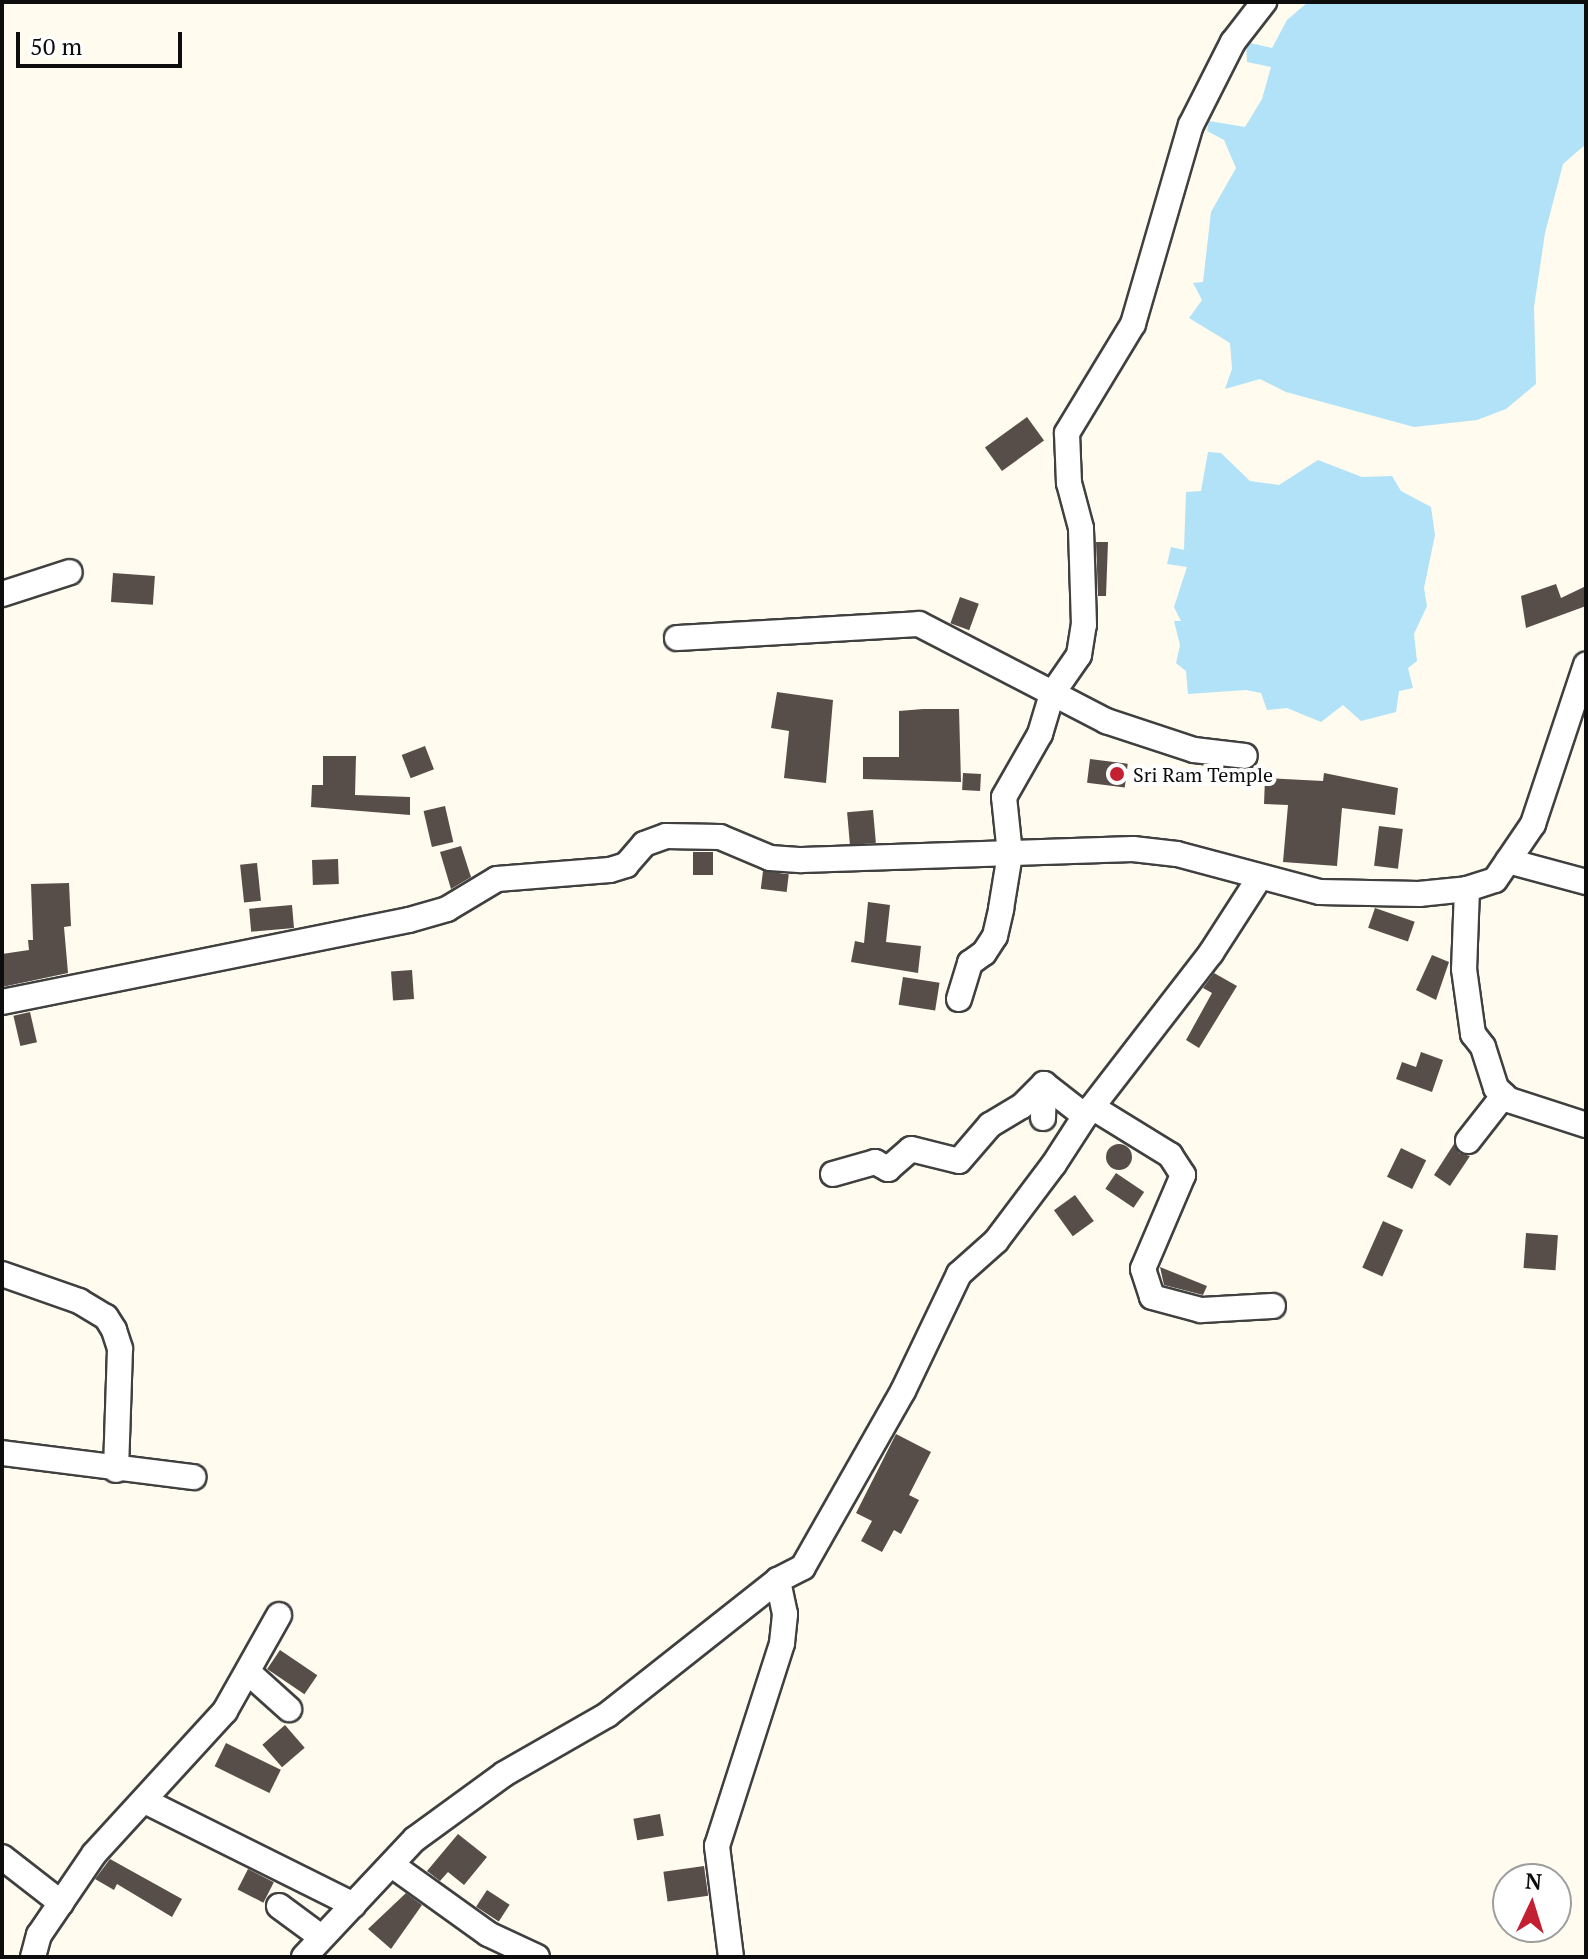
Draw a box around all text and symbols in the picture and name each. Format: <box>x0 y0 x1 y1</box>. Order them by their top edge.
scale bar <box>20 16 186 66</box>
text: 50 m <box>30 30 82 62</box>
place label: Sri Ram Temple <box>1133 762 1273 786</box>
marker: Sri Ram Temple <box>1108 765 1126 783</box>
north arrow <box>1492 1863 1572 1943</box>
text: N <box>1524 1866 1543 1896</box>

